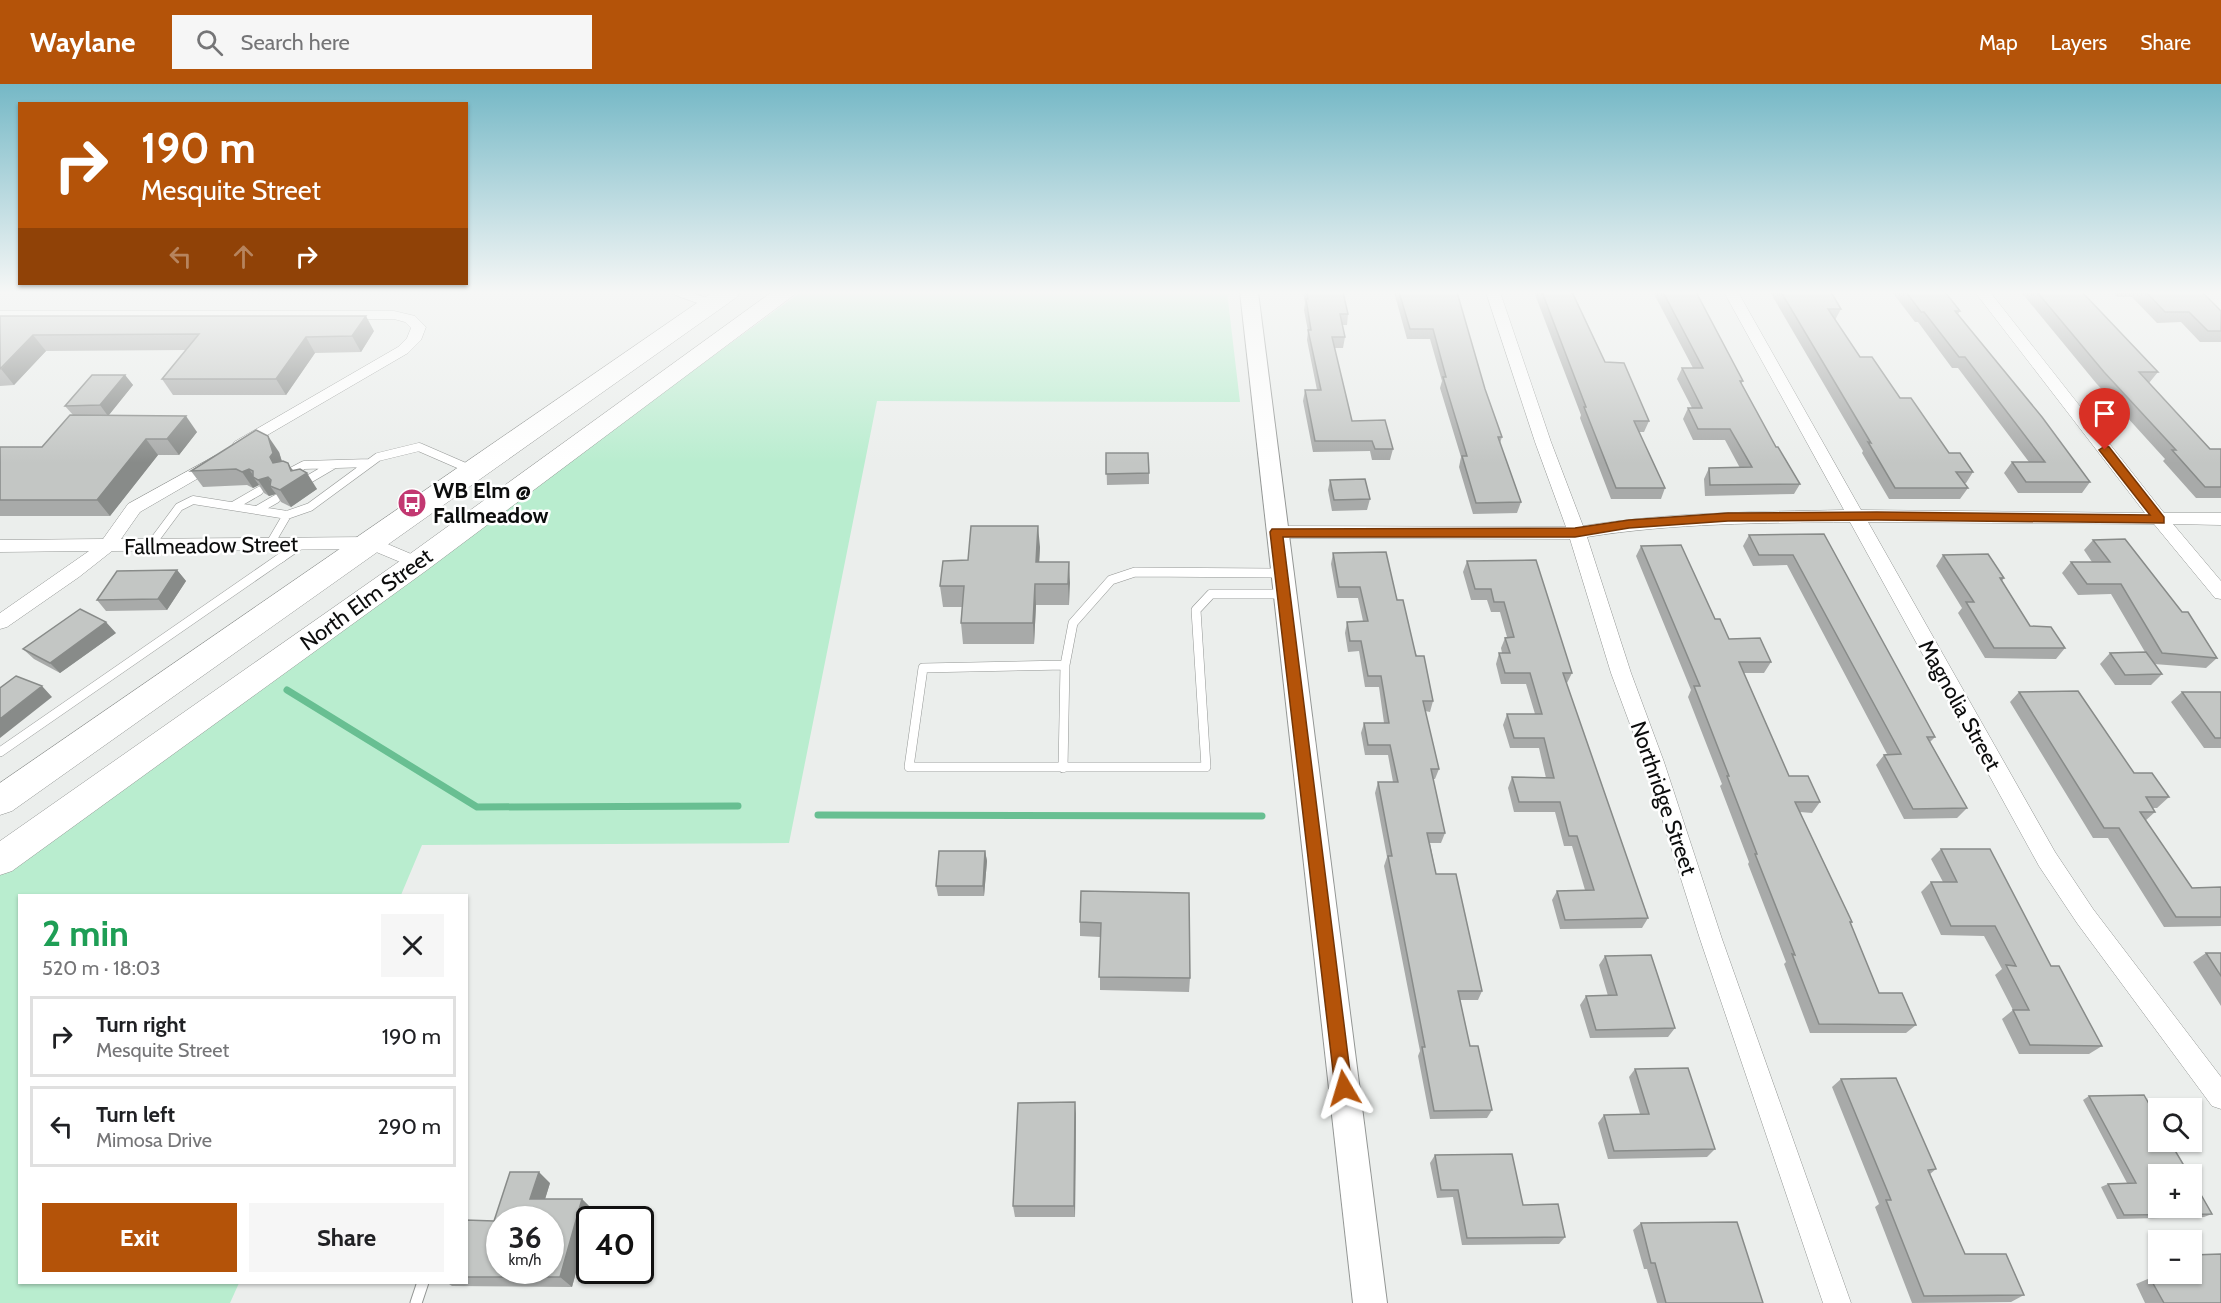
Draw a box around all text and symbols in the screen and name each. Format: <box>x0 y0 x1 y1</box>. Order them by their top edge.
search box <box>172 15 592 69</box>
text: Waylane <box>30 25 136 59</box>
icon: search <box>193 26 226 59</box>
text: Search here <box>241 29 350 56</box>
text: Map <box>1979 30 2018 55</box>
text: Layers <box>2051 30 2107 55</box>
text: Share <box>2140 30 2191 55</box>
text: 190 m <box>141 122 256 174</box>
icon: right <box>42 126 120 204</box>
text: Mesquite Street <box>141 174 321 207</box>
icon: left <box>164 240 197 273</box>
icon: ahead <box>227 240 260 273</box>
icon: right <box>290 240 323 273</box>
pin <box>2079 388 2130 450</box>
icon: arrive <box>2088 397 2121 430</box>
place label: WB Elm @ Fallmeadow <box>433 477 549 529</box>
bus stop icon: WB Elm @ Fallmeadow <box>396 487 428 519</box>
street label: Fallmeadow Street <box>124 530 299 561</box>
street label: North Elm Street <box>295 542 438 656</box>
street label: Magnolia Street <box>1912 635 2007 776</box>
street label: Northridge Street <box>1625 718 1703 879</box>
text: 2 min <box>42 911 129 955</box>
button: close <box>381 914 444 977</box>
text: 520 m · 18:03 <box>42 956 161 980</box>
text: Turn right <box>96 1011 186 1038</box>
icon: right <box>45 1020 78 1053</box>
text: 190 m <box>382 1023 441 1050</box>
text: Mesquite Street <box>96 1038 229 1062</box>
position arrow <box>1312 1056 1376 1120</box>
map controls <box>2148 1098 2202 1284</box>
button: search <box>2148 1098 2202 1152</box>
text: Turn left <box>96 1101 175 1128</box>
icon: left <box>45 1110 78 1143</box>
text: 290 m <box>377 1113 441 1140</box>
text: Mimosa Drive <box>96 1128 212 1152</box>
button: + <box>2148 1164 2202 1218</box>
button: Exit <box>42 1203 237 1272</box>
button: Share <box>249 1203 444 1272</box>
speed limit sign: 40 <box>576 1206 654 1284</box>
text: 36 <box>508 1219 542 1256</box>
button: − <box>2148 1230 2202 1284</box>
text: km/h <box>509 1251 541 1269</box>

